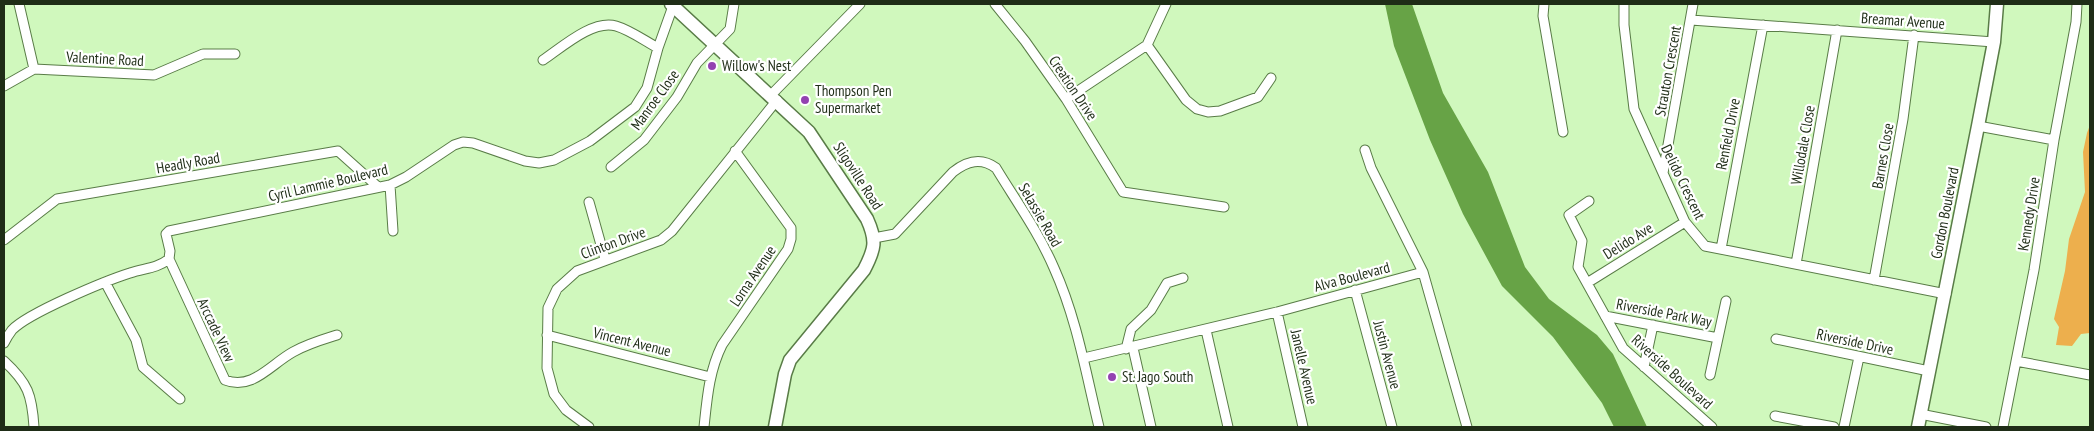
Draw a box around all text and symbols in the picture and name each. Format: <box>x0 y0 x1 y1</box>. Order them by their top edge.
street label: Breamar Avenue <box>1860 8 1946 33</box>
street label: Strauton Crescent <box>1650 24 1685 118</box>
street label: Valentine Road <box>65 47 144 70</box>
street label: Creation Drive <box>1045 52 1102 124</box>
place label: Willow's Nest <box>722 56 791 75</box>
marker: Willow's Nest <box>706 60 718 72</box>
street label: Manroe Close <box>626 66 683 134</box>
place label: Thompson Pen Supermarket <box>815 81 892 117</box>
marker: Thompson Pen Supermarket <box>799 94 811 106</box>
street label: Renfield Drive <box>1711 96 1744 171</box>
street label: Willodale Close <box>1786 104 1819 186</box>
street label: Barnes Close <box>1867 122 1898 190</box>
street label: Sligoville Road <box>829 138 887 213</box>
street label: Delido Crescent <box>1657 141 1710 222</box>
street label: Headly Road <box>155 148 221 177</box>
street label: Cyril Lammie Boulevard <box>266 160 390 206</box>
street label: Gordon Boulevard <box>1926 166 1963 260</box>
street label: Kennedy Drive <box>2013 176 2044 252</box>
street label: Selassie Road <box>1015 179 1066 250</box>
street label: Delido Ave <box>1599 218 1656 263</box>
street label: Clinton Drive <box>578 222 648 263</box>
street label: Lorna Avenue <box>725 242 780 310</box>
street label: Alva Boulevard <box>1312 257 1392 296</box>
street label: Riverside Park Way <box>1615 294 1714 331</box>
street label: Arccade View <box>193 295 240 365</box>
street label: Justin Avenue <box>1369 318 1406 391</box>
street label: Vincent Avenue <box>590 322 673 360</box>
street label: Riverside Drive <box>1815 324 1895 359</box>
street label: Janelle Avenue <box>1286 327 1322 406</box>
street label: Riverside Boulevard <box>1628 330 1717 413</box>
place label: St. Jago South <box>1122 367 1193 386</box>
marker: St. Jago South <box>1106 371 1118 383</box>

